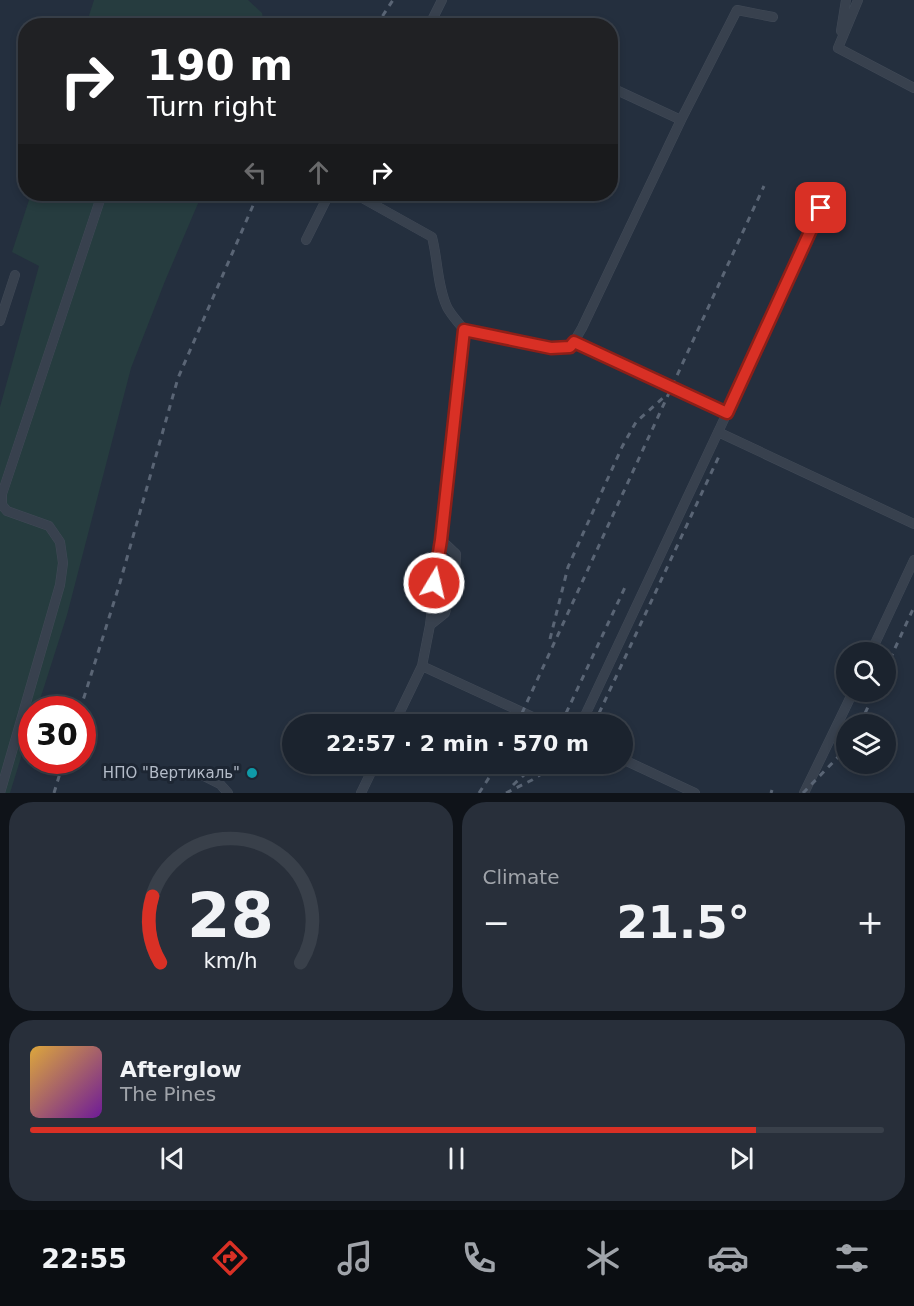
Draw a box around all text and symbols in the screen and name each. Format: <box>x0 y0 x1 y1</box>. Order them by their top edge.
text: 190 m <box>147 41 293 90</box>
icon: right <box>48 42 126 120</box>
text: Turn right <box>147 91 276 122</box>
icon: left <box>239 156 272 189</box>
icon: ahead <box>302 156 335 189</box>
icon: right <box>365 156 398 189</box>
pin <box>795 182 846 233</box>
icon: arrive <box>804 191 837 224</box>
position arrow <box>402 551 466 615</box>
map controls <box>836 642 896 774</box>
button: search <box>836 642 896 702</box>
speed limit sign: 30 <box>18 696 96 774</box>
button: layers <box>836 714 896 774</box>
text: 22:57 · 2 min · 570 m <box>326 731 589 756</box>
place label: НПО "Вертикаль" <box>103 764 240 782</box>
marker: НПО "Вертикаль" <box>245 766 259 780</box>
text: Climate <box>483 865 559 889</box>
text: 28 <box>187 879 274 952</box>
text: 21.5° <box>616 896 750 949</box>
text: − <box>483 903 510 942</box>
text: + <box>856 903 884 942</box>
text: km/h <box>204 949 258 974</box>
text: Afterglow <box>120 1057 242 1082</box>
text: The Pines <box>120 1082 216 1106</box>
icon: previous <box>156 1142 189 1175</box>
icon: pause <box>440 1142 473 1175</box>
icon: next <box>725 1142 758 1175</box>
icon: directions <box>209 1237 251 1279</box>
icon: music <box>334 1237 376 1279</box>
icon: phone <box>458 1237 500 1279</box>
icon: climate <box>582 1237 624 1279</box>
icon: car <box>707 1237 749 1279</box>
icon: filters <box>831 1237 873 1279</box>
text: 22:55 <box>41 1243 127 1274</box>

